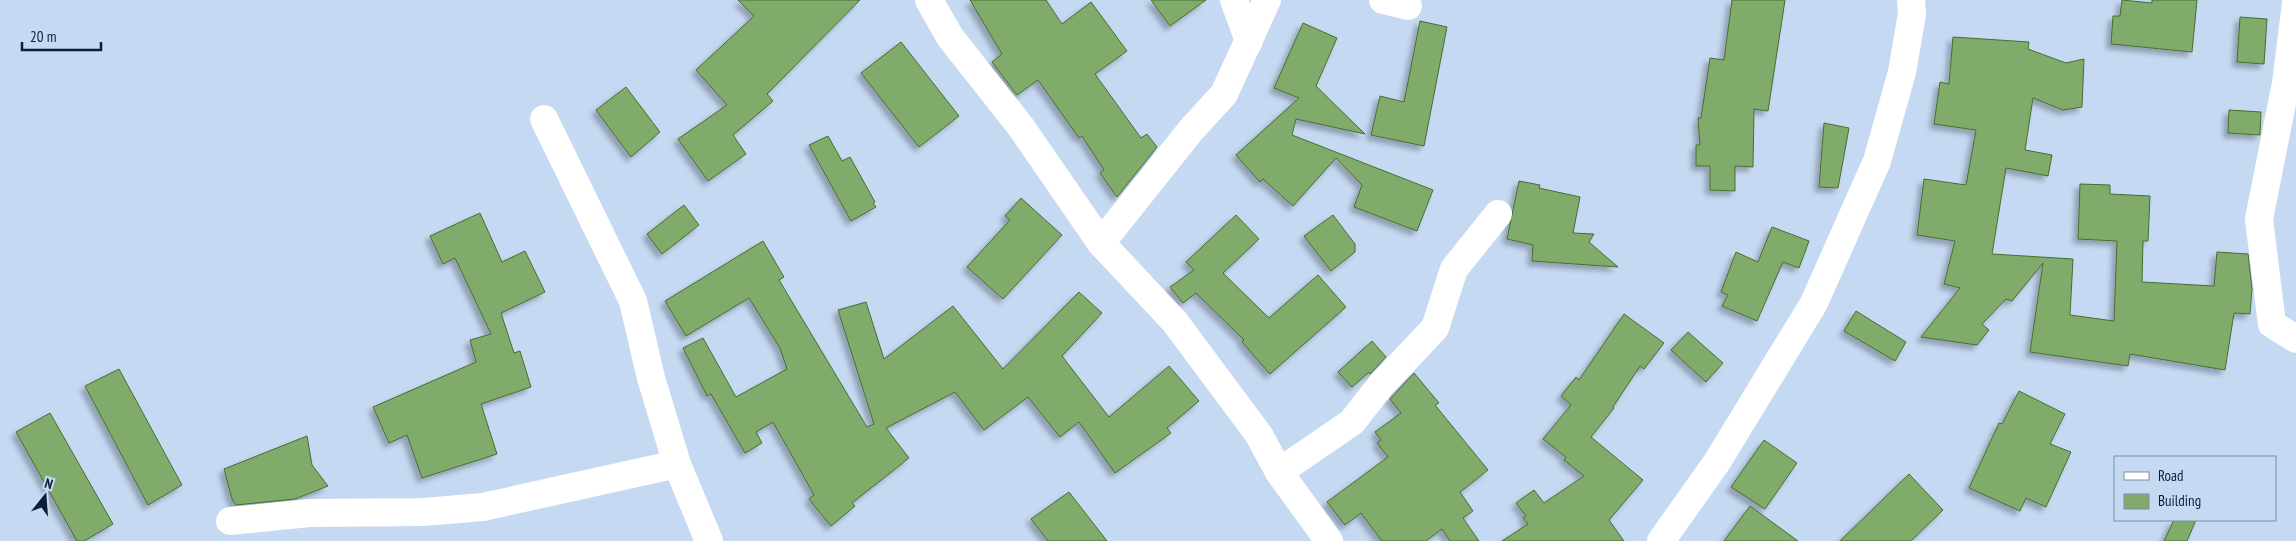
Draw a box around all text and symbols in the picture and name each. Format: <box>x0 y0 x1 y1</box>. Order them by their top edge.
scale bar <box>22 20 101 52</box>
text: 20 m <box>30 27 56 46</box>
legend <box>2114 456 2276 521</box>
text: Road <box>2158 466 2184 485</box>
north arrow <box>20 471 70 521</box>
text: N <box>43 474 55 493</box>
text: Building <box>2158 491 2201 510</box>

